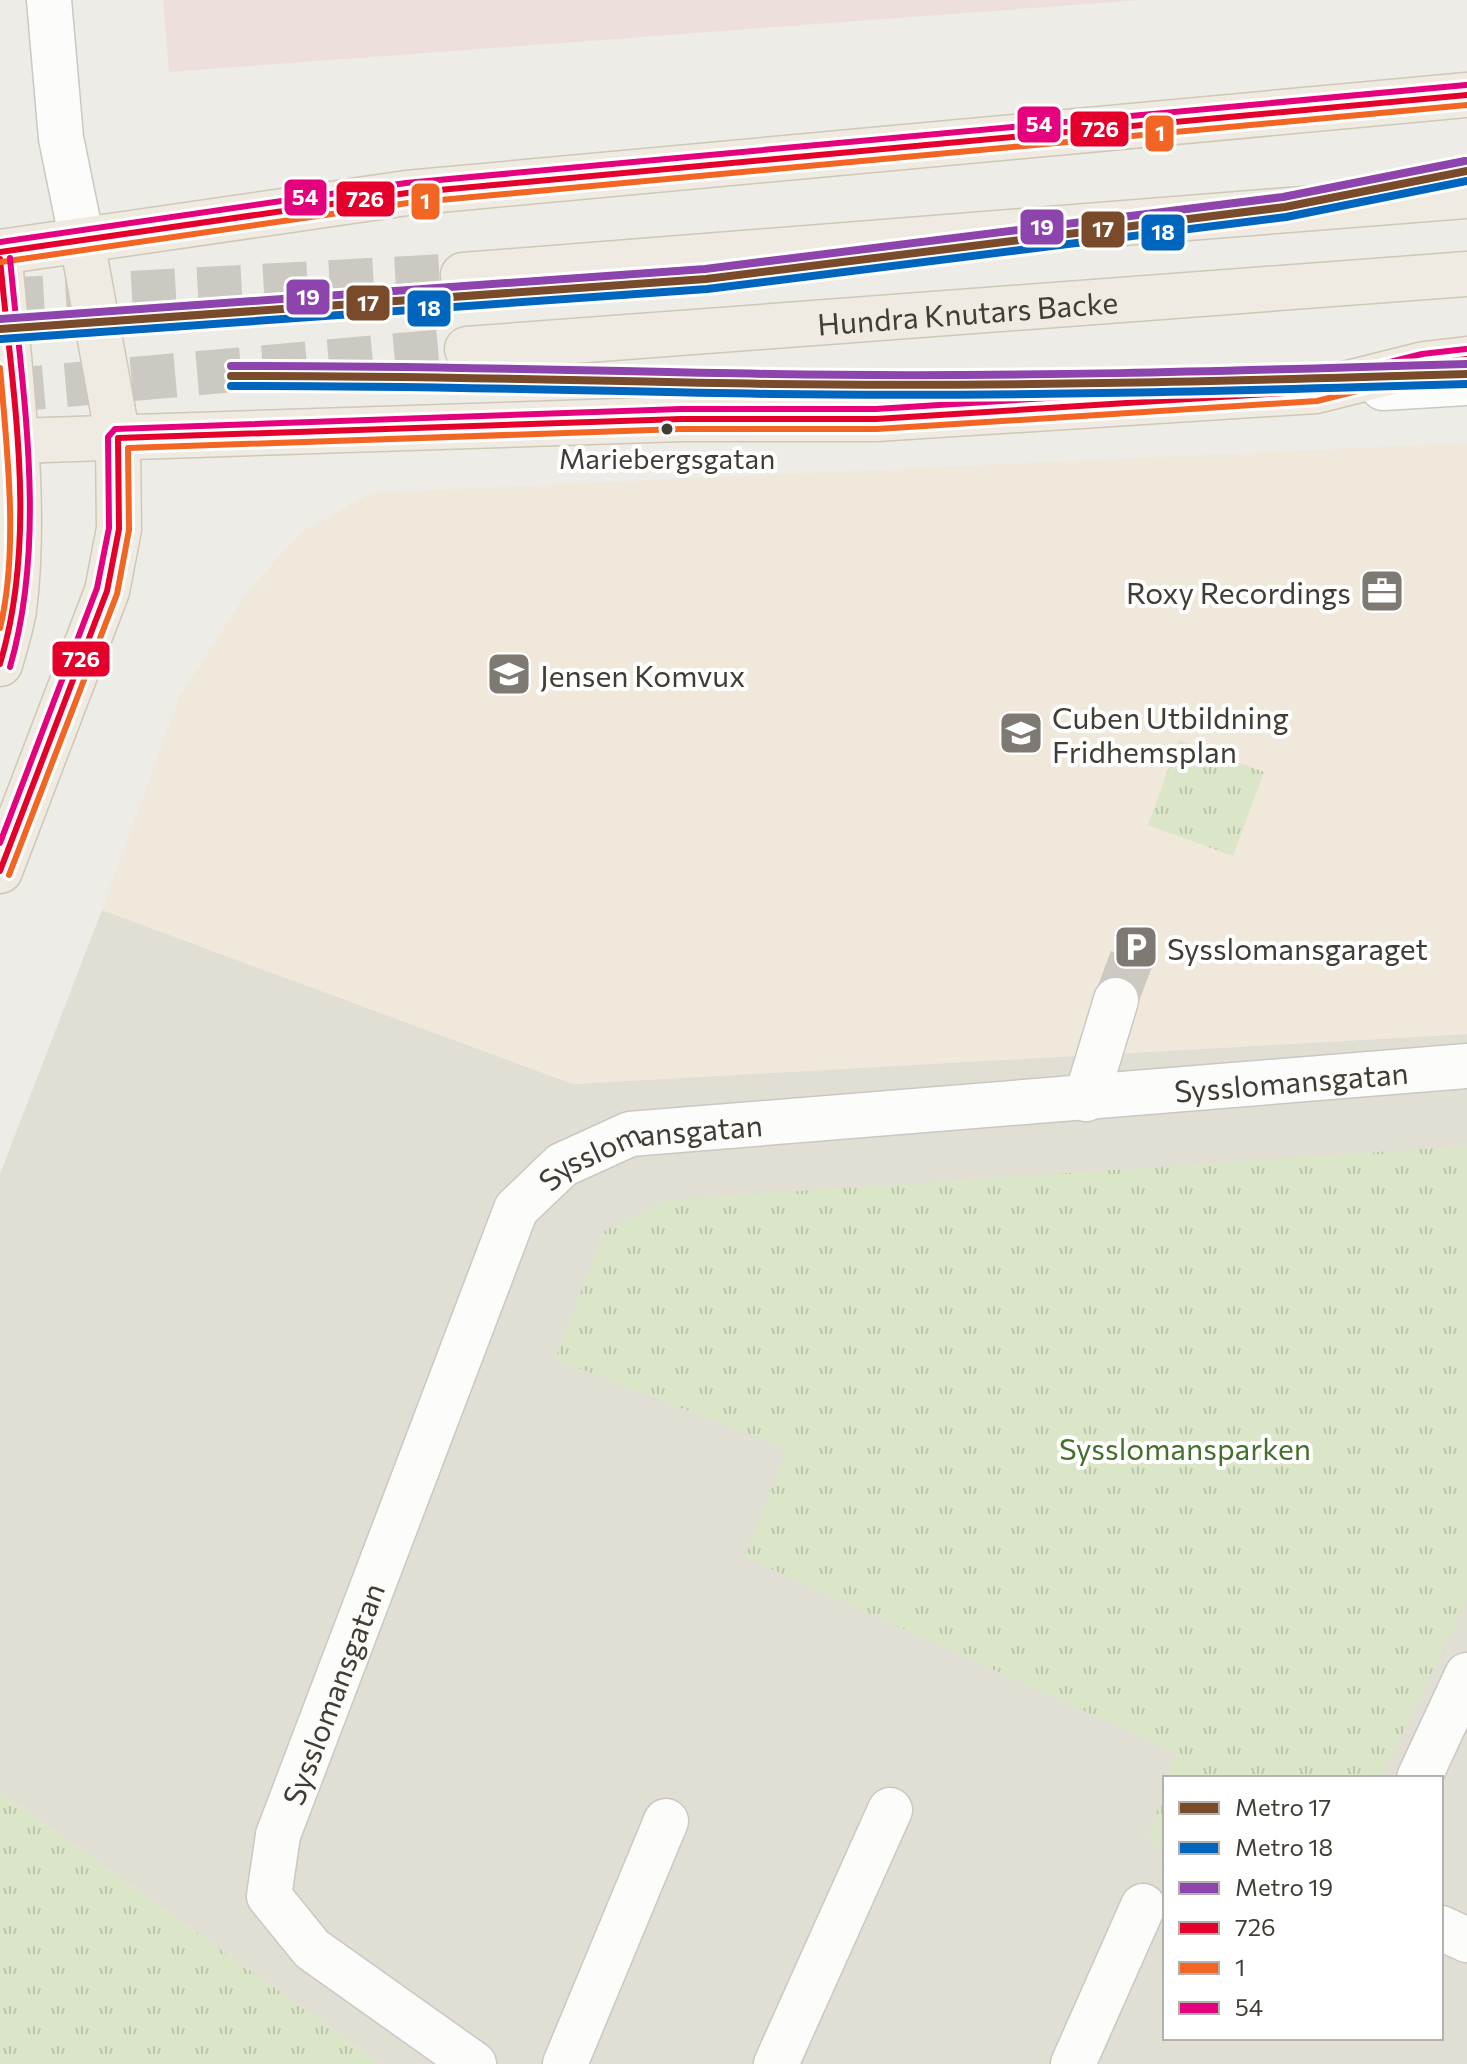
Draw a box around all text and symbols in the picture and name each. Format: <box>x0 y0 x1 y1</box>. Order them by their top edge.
line badge: 54 <box>1016 105 1062 144</box>
text: 54 <box>1026 110 1052 137</box>
line badge: 726 <box>1069 110 1130 148</box>
line badge: 1 <box>1144 114 1175 153</box>
text: 726 <box>1081 115 1119 142</box>
text: 1 <box>1155 119 1165 146</box>
line badge: 54 <box>283 178 328 217</box>
line badge: 726 <box>335 180 396 218</box>
line badge: 1 <box>410 182 441 221</box>
text: 54 <box>292 183 318 210</box>
text: 726 <box>346 185 384 212</box>
text: 1 <box>420 187 430 214</box>
line badge: 19 <box>1019 208 1065 246</box>
line badge: 17 <box>1080 210 1126 249</box>
text: 19 <box>1030 213 1054 240</box>
line badge: 18 <box>1140 213 1186 252</box>
text: 17 <box>1092 215 1114 242</box>
text: 18 <box>1151 218 1175 245</box>
line badge: 19 <box>285 278 331 316</box>
street label: Hundra Knutars Backe <box>816 282 1119 341</box>
text: 19 <box>296 283 320 310</box>
line badge: 17 <box>345 284 391 322</box>
text: 17 <box>357 289 379 316</box>
line badge: 18 <box>406 289 452 328</box>
text: 18 <box>417 294 441 321</box>
marker: Mariebergsgatan <box>659 421 675 437</box>
place label: Mariebergsgatan <box>559 441 775 475</box>
office icon: Roxy Recordings <box>1358 567 1406 615</box>
place label: Roxy Recordings <box>1126 573 1351 610</box>
line badge: 726 <box>51 640 111 678</box>
text: 726 <box>62 645 100 672</box>
school or university icon: Jensen Komvux <box>485 650 533 698</box>
place label: Jensen Komvux <box>540 656 745 693</box>
place label: Cuben Utbildning Fridhemsplan <box>1052 698 1289 769</box>
school or university icon: Cuben Utbildning Fridhemsplan <box>997 709 1045 757</box>
parking icon: Sysslomansgaraget <box>1112 923 1160 971</box>
place label: Sysslomansgaraget <box>1167 929 1428 966</box>
street label: Sysslomansgatan <box>1173 1052 1410 1108</box>
street label: Sysslomansgatan <box>529 1105 764 1197</box>
park label: Sysslomansparken <box>1059 1429 1311 1466</box>
street label: Sysslomansgatan <box>273 1577 391 1810</box>
legend <box>1163 1776 1443 2040</box>
text: Metro 17 <box>1235 1792 1331 1821</box>
text: Metro 18 <box>1235 1832 1333 1861</box>
text: Metro 19 <box>1235 1872 1333 1901</box>
text: 726 <box>1235 1912 1275 1941</box>
text: 1 <box>1235 1952 1245 1981</box>
text: 54 <box>1235 1992 1263 2021</box>

